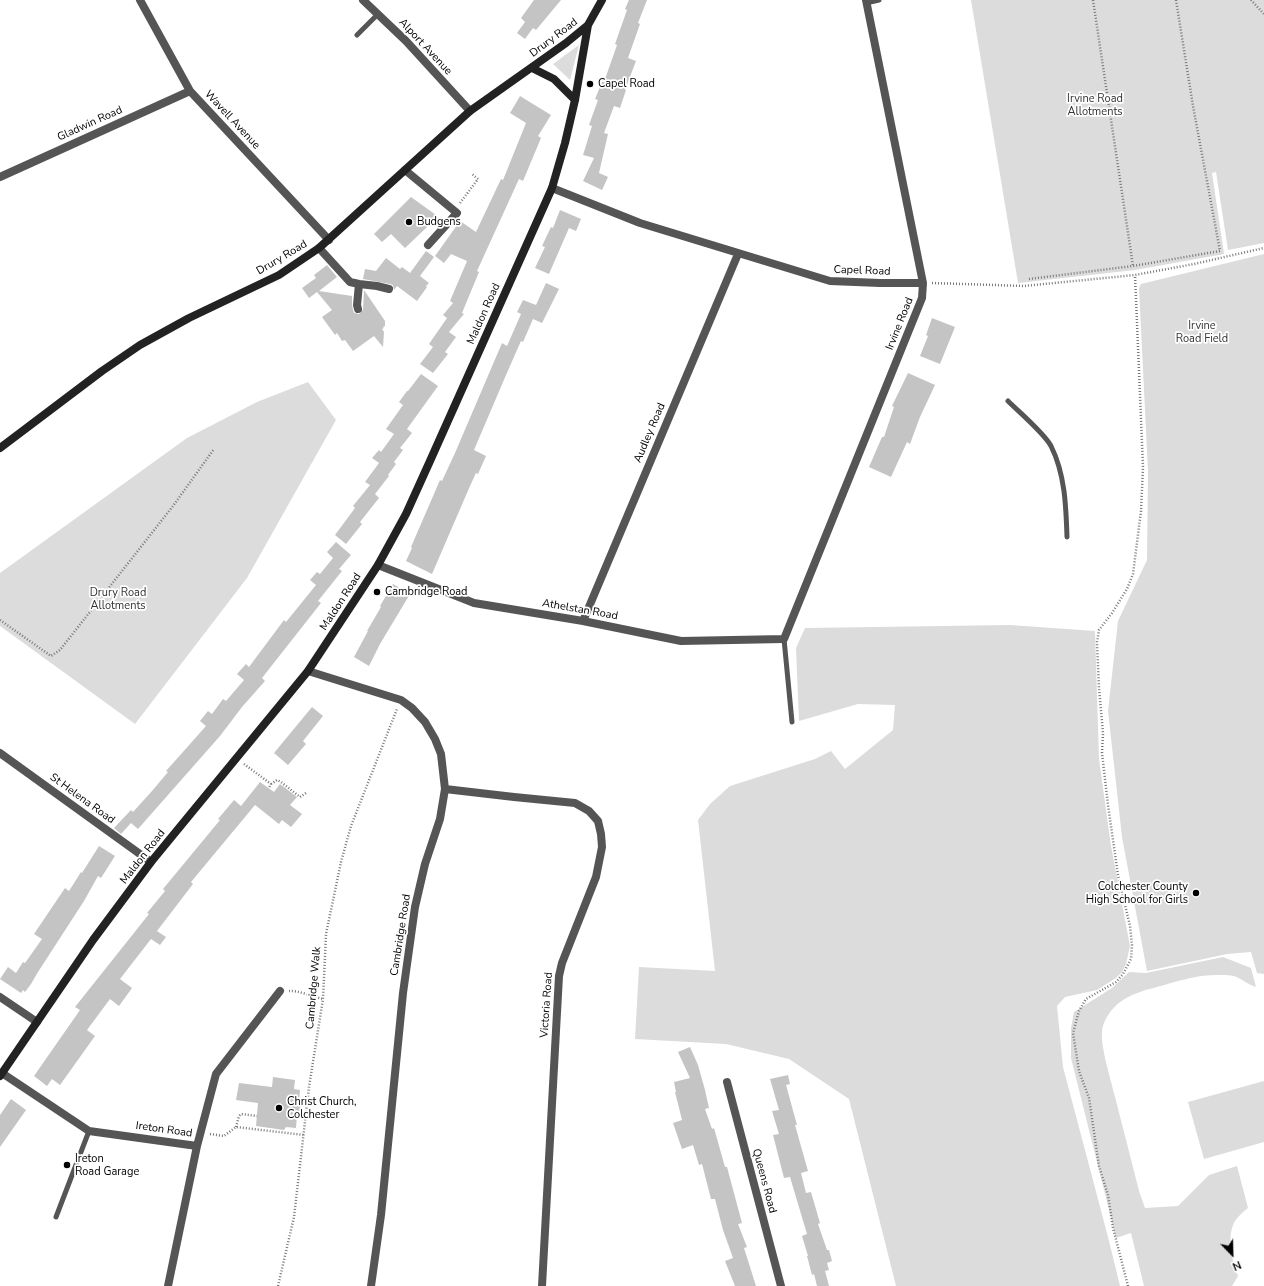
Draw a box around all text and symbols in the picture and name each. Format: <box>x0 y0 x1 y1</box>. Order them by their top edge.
street label: Alport Avenue <box>396 16 454 78</box>
street label: Drury Road <box>527 16 581 60</box>
place label: Capel Road <box>598 77 655 91</box>
marker: Capel Road <box>585 79 595 89</box>
street label: Wavell Avenue <box>201 88 263 152</box>
park label: Irvine Road Allotments <box>1067 92 1123 118</box>
street label: Gladwin Road <box>55 104 125 144</box>
place label: Budgens <box>417 215 461 229</box>
marker: Budgens <box>404 217 414 227</box>
street label: Drury Road <box>254 238 310 278</box>
street label: Capel Road <box>833 263 891 279</box>
street label: Maldon Road <box>465 281 503 347</box>
street label: Irvine Road <box>883 296 917 352</box>
park label: Irvine Road Field <box>1176 319 1228 345</box>
street label: Audley Road <box>631 401 669 465</box>
street label: Maldon Road <box>318 571 364 633</box>
place label: Cambridge Road <box>385 585 468 599</box>
park label: Drury Road Allotments <box>90 586 146 612</box>
marker: Cambridge Road <box>372 587 382 597</box>
street label: Athelstan Road <box>541 597 619 623</box>
street label: St Helena Road <box>47 771 117 827</box>
street label: Maldon Road <box>118 827 168 887</box>
place label: Colchester County High School for Girls <box>1086 880 1188 906</box>
marker: Colchester County High School for Girls <box>1191 888 1201 898</box>
street label: Cambridge Road <box>388 893 414 977</box>
street label: Cambridge Walk <box>304 946 324 1030</box>
street label: Victoria Road <box>538 972 556 1038</box>
place label: Christ Church, Colchester <box>287 1095 357 1121</box>
marker: Christ Church, Colchester <box>274 1103 284 1113</box>
street label: Ireton Road <box>135 1119 193 1141</box>
street label: Queens Road <box>749 1147 779 1215</box>
place label: Ireton Road Garage <box>75 1152 139 1178</box>
marker: Ireton Road Garage <box>62 1160 72 1170</box>
north arrow <box>1212 1234 1252 1274</box>
text: N <box>1230 1257 1244 1274</box>

